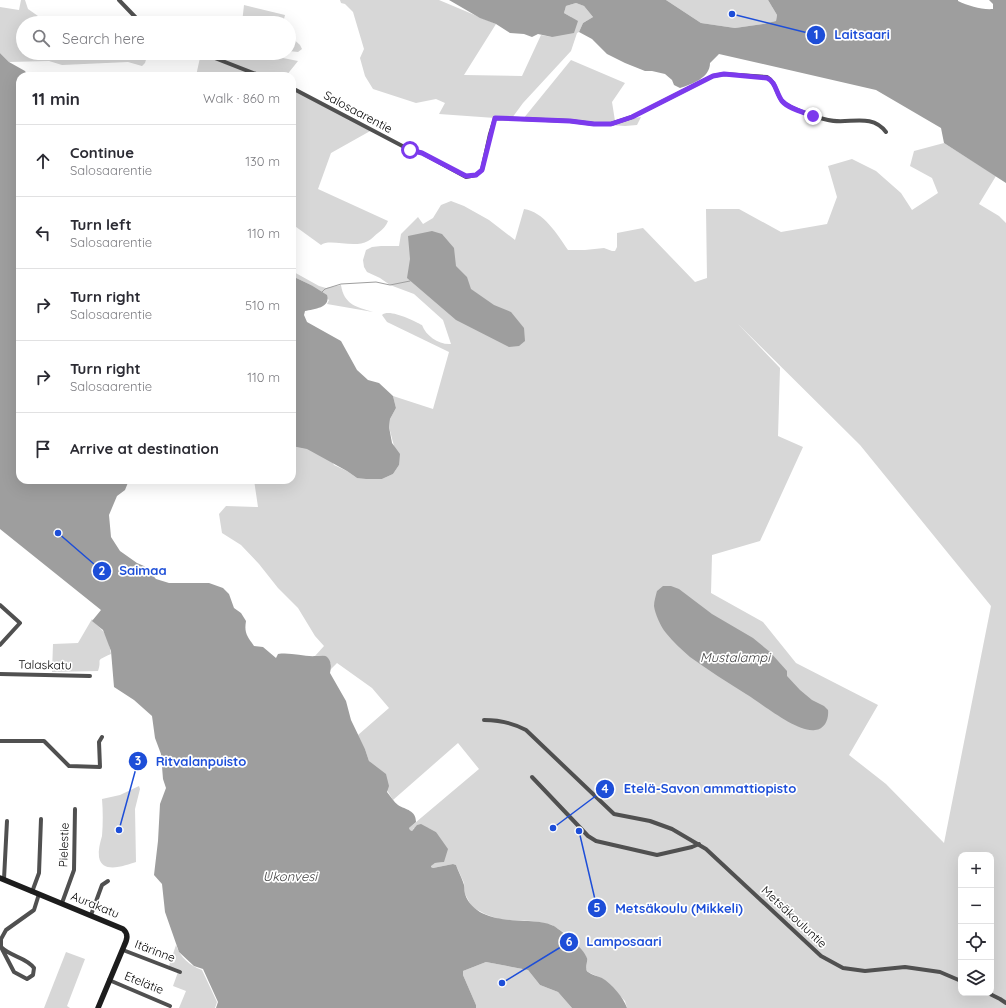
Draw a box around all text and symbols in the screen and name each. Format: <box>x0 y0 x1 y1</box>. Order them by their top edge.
search box <box>16 16 296 60</box>
callout: Laitsaari <box>806 22 898 47</box>
text: Laitsaari <box>834 26 890 42</box>
icon: search <box>30 27 52 49</box>
text: 1 <box>814 27 818 42</box>
text: Search here <box>62 29 145 48</box>
street label: Salosaarentie <box>321 87 395 136</box>
text: 11 min <box>32 88 80 109</box>
text: Walk · 860 m <box>203 90 280 106</box>
route end <box>804 107 822 125</box>
route start <box>401 141 419 159</box>
text: Continue <box>70 143 134 162</box>
icon: ahead <box>32 150 54 172</box>
text: 130 m <box>245 153 280 169</box>
text: Salosaarentie <box>70 162 152 178</box>
text: Turn left <box>70 215 132 234</box>
icon: left <box>32 222 54 244</box>
text: 110 m <box>247 225 280 241</box>
text: Salosaarentie <box>70 234 152 250</box>
text: Turn right <box>70 287 141 306</box>
icon: right <box>32 294 54 316</box>
text: 510 m <box>245 297 280 313</box>
text: Salosaarentie <box>70 306 152 322</box>
text: Turn right <box>70 359 141 378</box>
icon: right <box>32 366 54 388</box>
text: 110 m <box>247 369 280 385</box>
text: Salosaarentie <box>70 378 152 394</box>
icon: arrive <box>32 438 54 460</box>
text: Arrive at destination <box>70 439 219 458</box>
callout: Saimaa <box>92 558 175 583</box>
text: Saimaa <box>119 562 167 578</box>
text: 2 <box>99 563 106 578</box>
water label: Mustalampi <box>700 649 772 665</box>
street label: Talaskatu <box>18 657 72 672</box>
callout: Ritvalanpuisto <box>128 749 254 774</box>
text: 3 <box>135 753 141 768</box>
text: Ritvalanpuisto <box>156 753 246 769</box>
callout: Etelä-Savon ammattiopisto <box>595 776 804 801</box>
text: Etelä-Savon ammattiopisto <box>624 780 796 796</box>
text: 4 <box>601 781 609 796</box>
street label: Pielestie <box>55 822 72 868</box>
map controls <box>958 852 994 996</box>
button: + <box>958 852 994 888</box>
water label: Ukonvesi <box>263 868 319 884</box>
street label: Metsäkouluntie <box>758 882 830 951</box>
street label: Aurakatu <box>69 888 122 921</box>
button: − <box>958 888 994 924</box>
callout: Metsäkoulu (Mikkeli) <box>587 895 751 920</box>
text: 5 <box>594 900 601 915</box>
text: Metsäkoulu (Mikkeli) <box>615 900 743 916</box>
button: locate <box>958 924 994 960</box>
callout: Lamposaari <box>559 929 670 954</box>
text: Lamposaari <box>586 933 662 949</box>
text: 6 <box>566 934 573 949</box>
street label: Itärinne <box>133 936 178 965</box>
button: layers <box>958 960 994 996</box>
street label: Etelätie <box>122 968 166 997</box>

